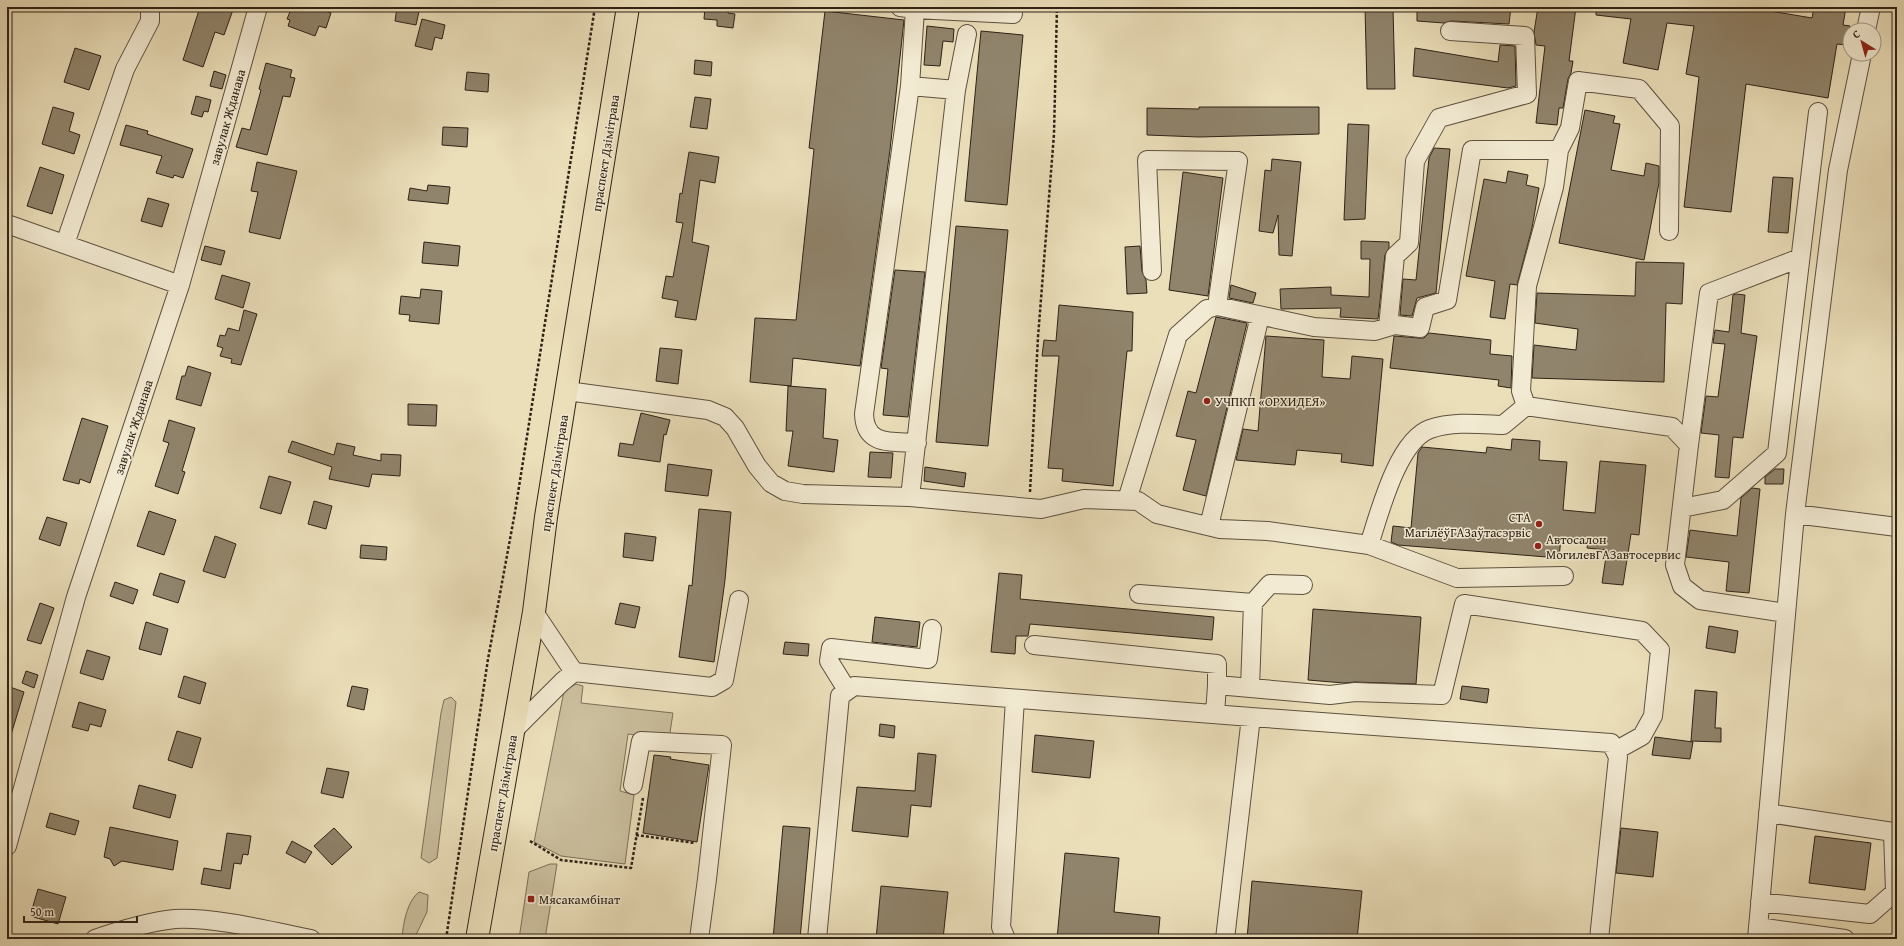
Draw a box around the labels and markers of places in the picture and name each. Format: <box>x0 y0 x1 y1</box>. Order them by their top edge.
place label: УЧПКП «ОРХИДЕЯ» <box>1215 392 1326 411</box>
marker: УЧПКП «ОРХИДЕЯ» <box>1202 396 1212 406</box>
place label: СТА МагілёўГАЗаўтасэрвіс <box>1405 508 1531 542</box>
marker: СТА МагілёўГАЗаўтасэрвіс <box>1534 519 1544 529</box>
place label: Автосалон МогилевГАЗавтосервис <box>1546 530 1681 564</box>
marker: Автосалон МогилевГАЗавтосервис <box>1533 541 1543 551</box>
place label: Мясакамбінат <box>539 890 621 909</box>
marker: Мясакамбінат <box>526 894 536 904</box>

